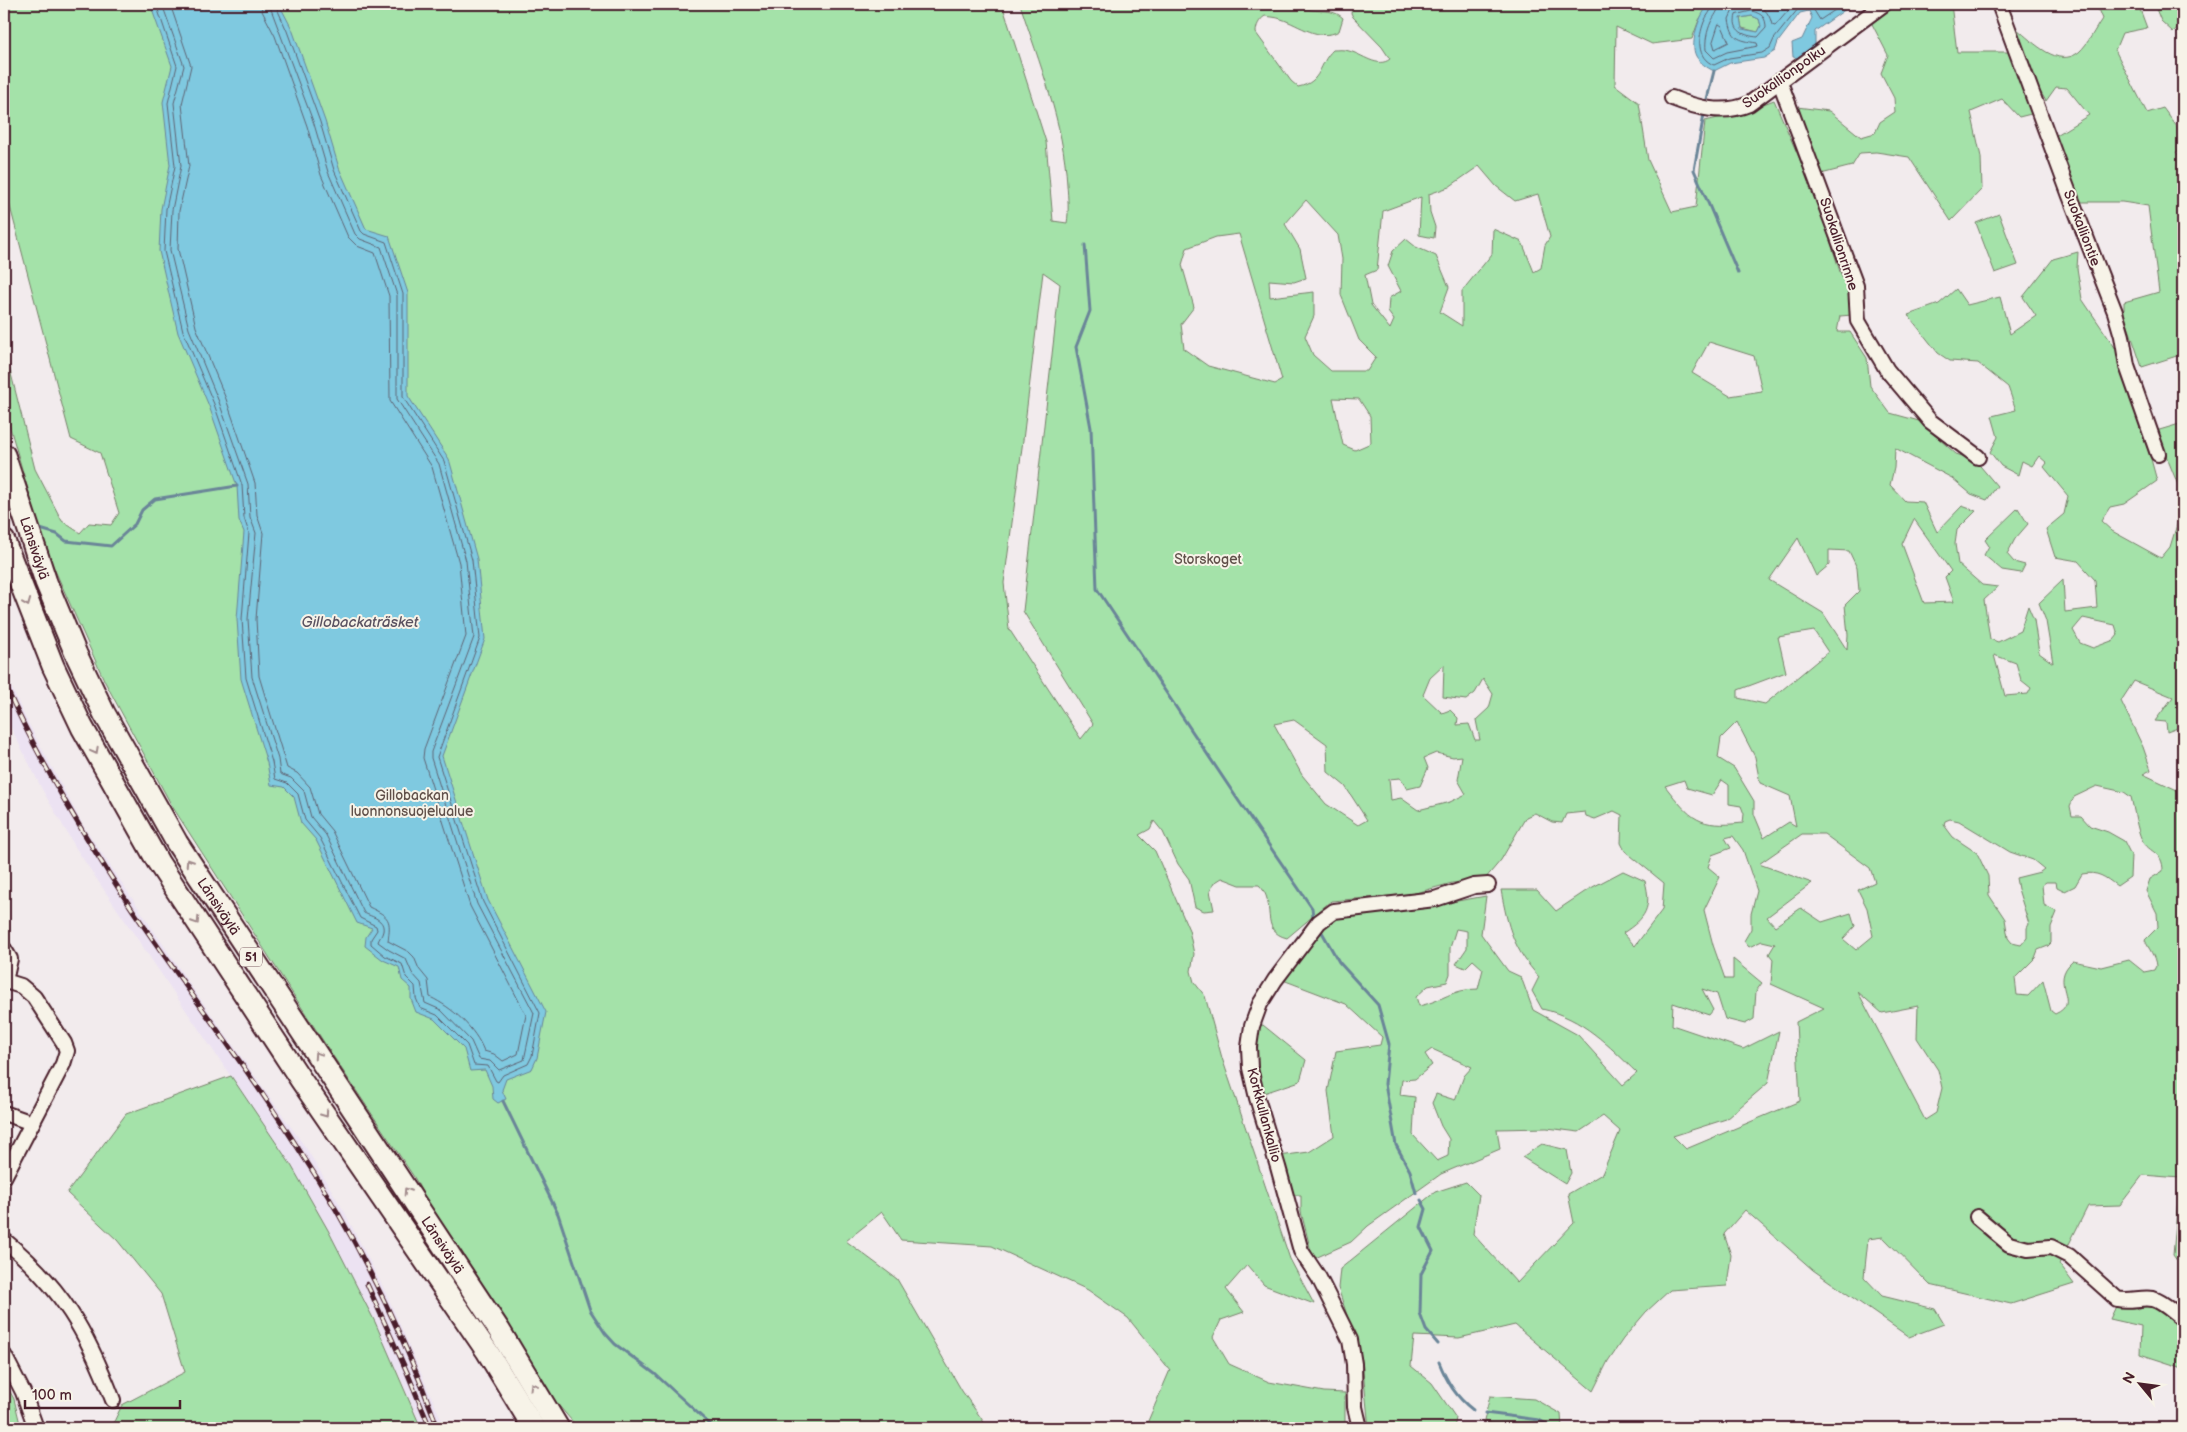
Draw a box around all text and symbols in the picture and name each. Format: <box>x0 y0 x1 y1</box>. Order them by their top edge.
street label: Suokallionpolku <box>1739 42 1829 112</box>
street label: Suokalliontie <box>2060 188 2104 268</box>
street label: Suokallionrinne <box>1816 195 1862 293</box>
street label: Länsiväylä <box>16 515 53 582</box>
park label: Storskoget <box>1174 551 1242 568</box>
one-way arrow <box>21 598 32 607</box>
water label: Gillobackaträsket <box>302 613 419 632</box>
one-way arrow <box>89 746 99 755</box>
park label: Gillobackan luonnonsuojelualue <box>351 787 473 820</box>
one-way arrow <box>185 858 195 867</box>
street label: Länsiväylä <box>194 874 244 938</box>
one-way arrow <box>190 915 199 924</box>
road number: 51 <box>240 948 262 966</box>
one-way arrow <box>314 1052 323 1061</box>
street label: Korkkullankallio <box>1243 1066 1285 1164</box>
one-way arrow <box>319 1108 328 1118</box>
one-way arrow <box>404 1187 413 1197</box>
street label: Länsiväylä <box>418 1213 468 1277</box>
north arrow <box>2114 1360 2164 1410</box>
text: N <box>2119 1369 2139 1387</box>
scale bar <box>25 1377 180 1409</box>
one-way arrow <box>529 1383 539 1392</box>
text: 100 m <box>32 1386 72 1405</box>

